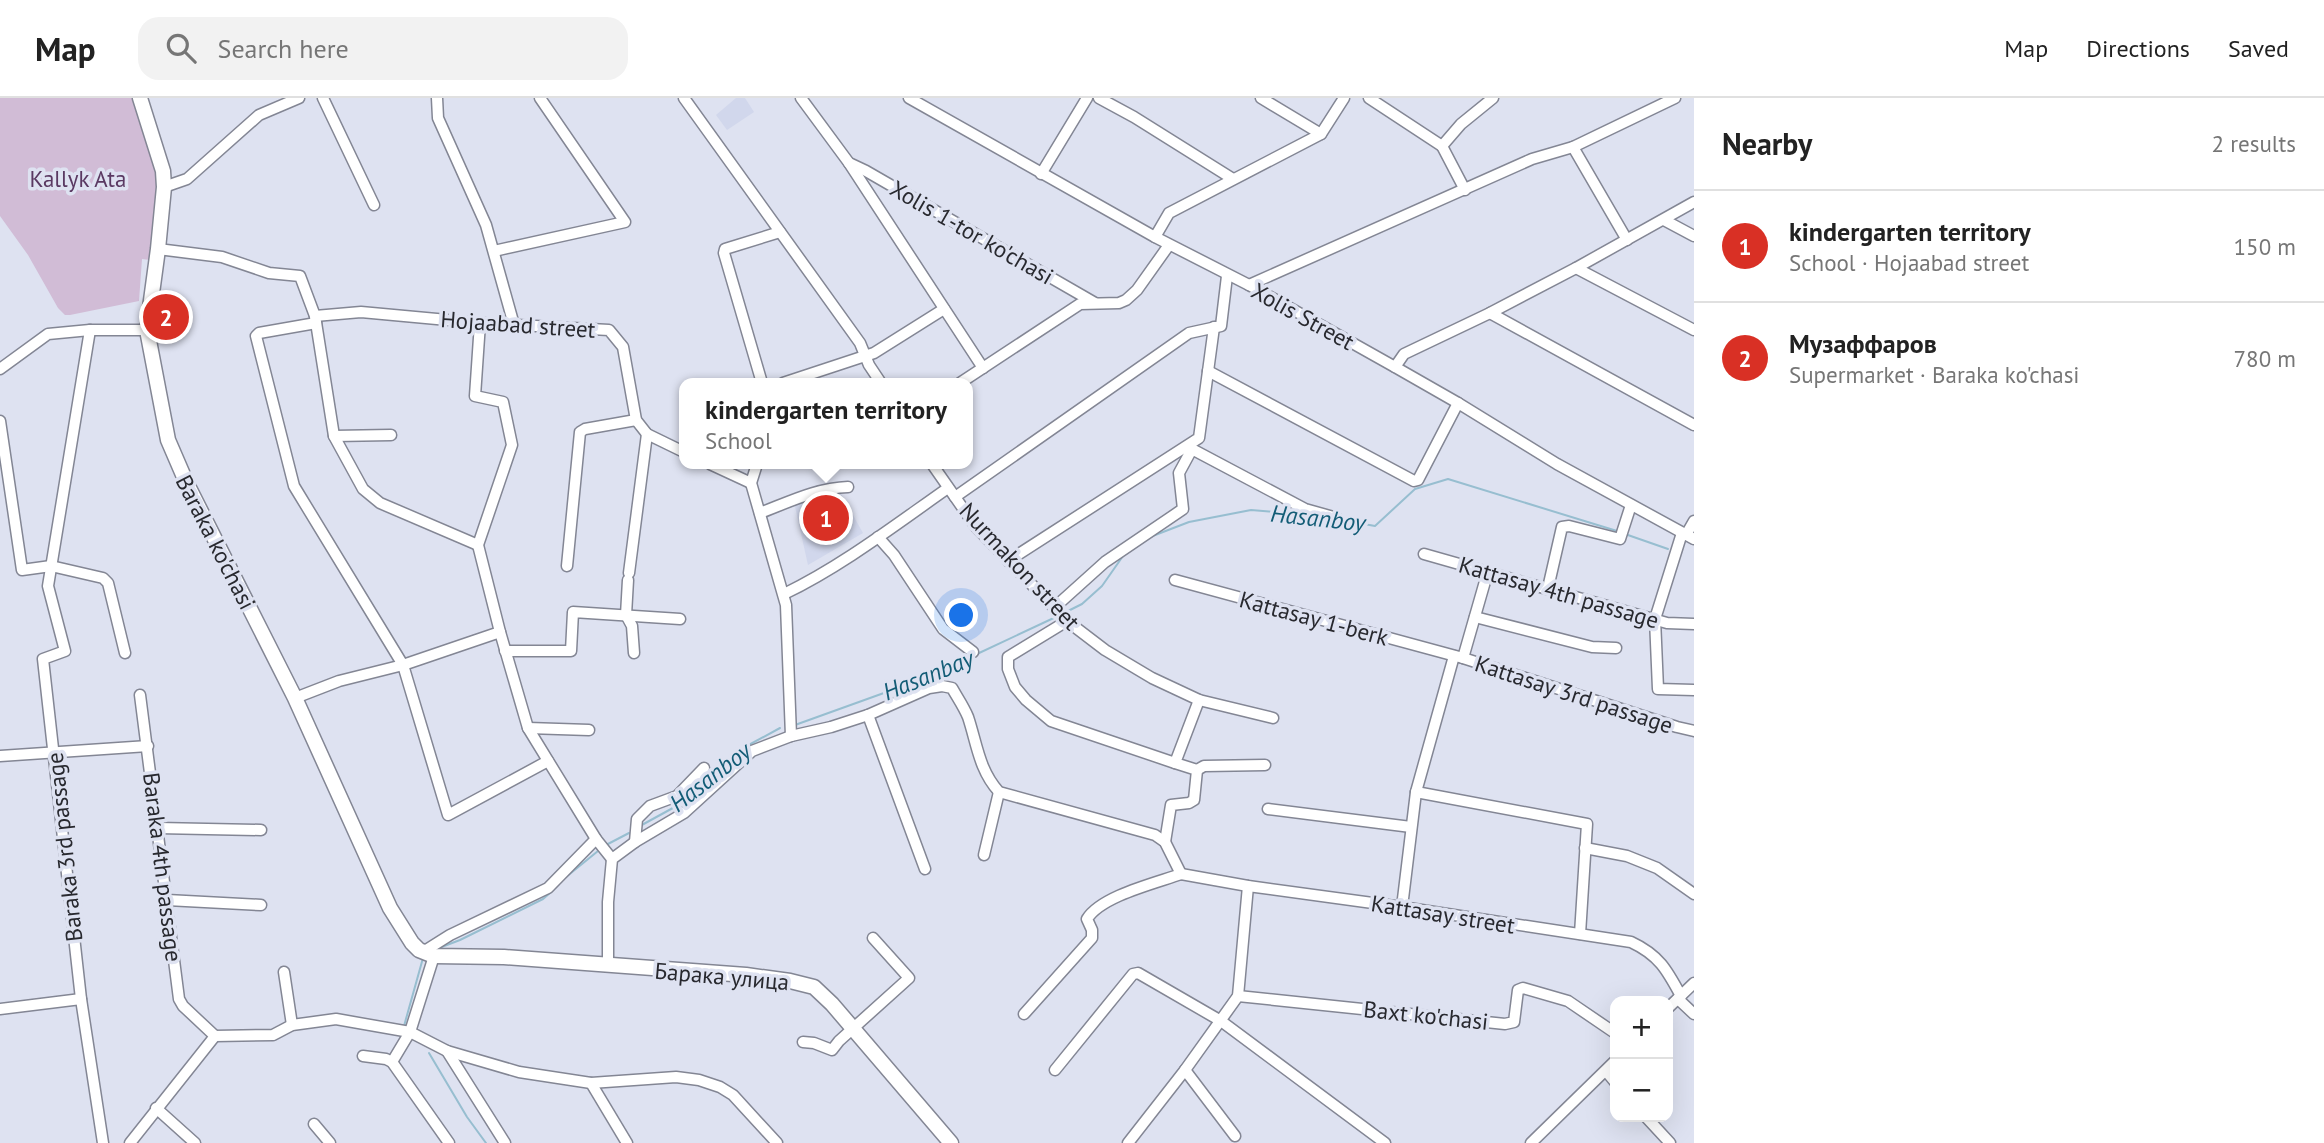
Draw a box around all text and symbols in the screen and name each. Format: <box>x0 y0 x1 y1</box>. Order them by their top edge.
search box <box>138 17 628 80</box>
text: Map <box>35 27 96 70</box>
icon: search <box>162 29 200 67</box>
text: Search here <box>218 32 349 65</box>
text: Map <box>2004 33 2048 64</box>
text: Directions <box>2086 33 2190 64</box>
text: Saved <box>2228 33 2289 64</box>
text: Nearby <box>1722 124 1812 163</box>
text: 2 results <box>2212 129 2296 158</box>
park label: Kallyk Ata <box>30 164 127 193</box>
street label: Xolis 1-tor ko'chasi <box>885 174 1059 290</box>
text: kindergarten territory <box>1789 215 2031 248</box>
text: 1 <box>1738 232 1752 261</box>
text: 150 m <box>2234 232 2296 261</box>
text: School · Hojaabad street <box>1789 248 2029 277</box>
street label: Xolis Street <box>1247 276 1360 356</box>
pin: 2 <box>143 291 189 343</box>
street label: Hojaabad street <box>440 304 597 344</box>
text: Музаффаров <box>1789 327 1937 360</box>
text: 2 <box>1738 344 1752 373</box>
text: 780 m <box>2234 344 2296 373</box>
text: Supermarket · Baraka ko'chasi <box>1789 360 2080 389</box>
popup <box>679 378 973 469</box>
text: kindergarten territory <box>705 393 947 426</box>
text: School <box>705 426 772 455</box>
street label: Baraka ko'chasi <box>170 470 262 614</box>
pin: 1 <box>803 492 849 544</box>
street label: Nurmakon street <box>954 496 1087 636</box>
water label: Hasanboy <box>1269 498 1368 539</box>
street label: Kattasay 4th passage <box>1456 550 1662 634</box>
street label: Kattasay 1-berk <box>1237 584 1391 652</box>
your location <box>944 598 978 632</box>
water label: Hasanbay <box>878 642 979 707</box>
street label: Kattasay 3rd passage <box>1471 648 1677 740</box>
water label: Hasanboy <box>663 735 758 819</box>
street label: Baraka 3rd passage <box>40 751 88 943</box>
street label: Baraka 4th passage <box>137 771 189 963</box>
street label: Kattasay street <box>1369 888 1517 940</box>
street label: Барака улица <box>653 956 791 996</box>
street label: Baxt ko'chasi <box>1362 994 1490 1036</box>
map controls <box>1610 996 1673 1122</box>
button: + <box>1610 996 1673 1059</box>
button: − <box>1610 1059 1673 1122</box>

